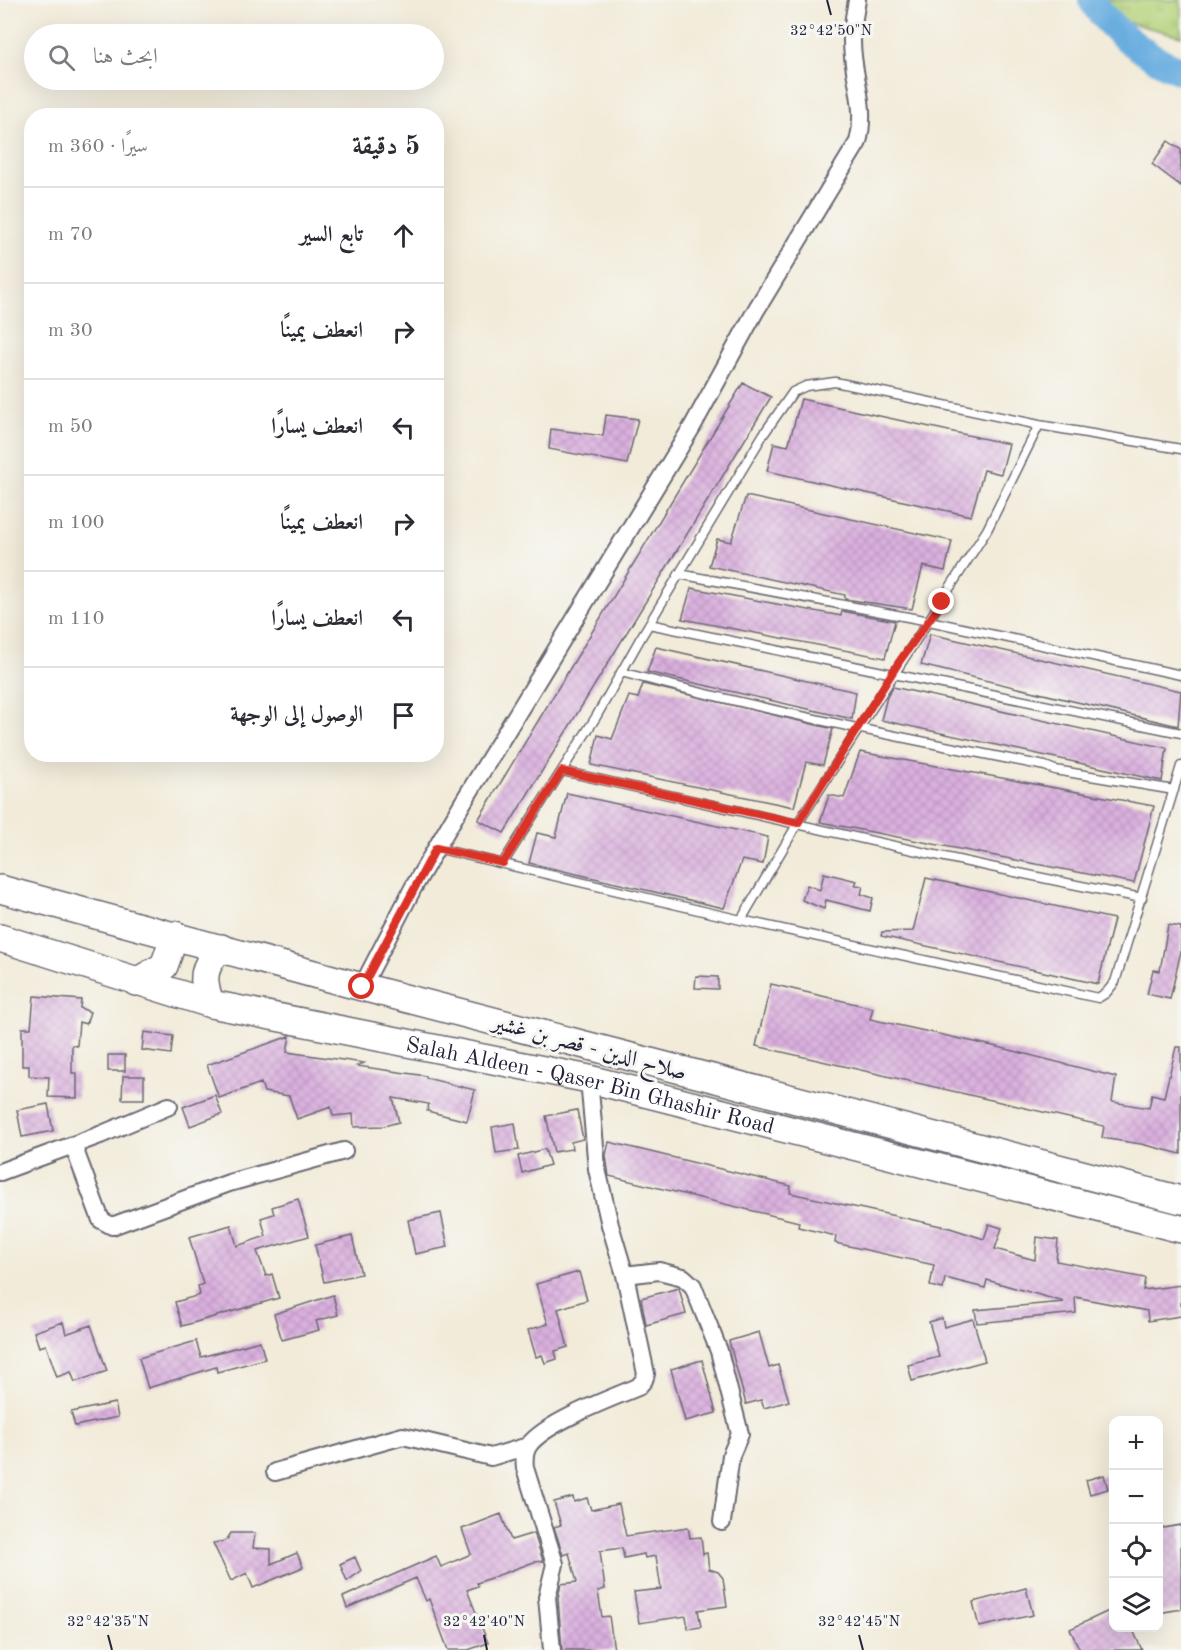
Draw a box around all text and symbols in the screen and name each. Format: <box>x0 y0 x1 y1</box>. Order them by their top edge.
search box <box>24 24 444 90</box>
text: 32°42'50"N <box>790 24 872 39</box>
icon: search <box>45 41 78 74</box>
text: ابحث هنا <box>93 46 158 68</box>
text: 5 دقيقة <box>352 134 420 160</box>
text: سيرًا · 360 m <box>48 137 148 157</box>
icon: ahead <box>387 219 420 252</box>
text: تابع السير <box>299 224 363 246</box>
text: 70 m <box>48 225 93 245</box>
icon: right <box>387 315 420 348</box>
text: انعطف يمينًا <box>280 320 363 342</box>
text: 30 m <box>48 321 93 341</box>
icon: left <box>387 411 420 444</box>
text: انعطف يسارًا <box>271 416 363 438</box>
text: 50 m <box>48 417 93 437</box>
icon: right <box>387 507 420 540</box>
text: انعطف يمينًا <box>280 512 363 534</box>
text: 100 m <box>48 513 104 533</box>
route end <box>928 588 954 614</box>
icon: left <box>387 603 420 636</box>
text: انعطف يسارًا <box>271 608 363 630</box>
text: 110 m <box>48 609 104 629</box>
icon: arrive <box>387 699 420 732</box>
text: الوصول إلى الوجهة <box>230 704 363 726</box>
route start <box>348 973 374 999</box>
street label: صلاح الدين - قصر بن غشير <box>486 1011 689 1091</box>
street label: Salah Aldeen - Qaser Bin Ghashir Road <box>404 1034 776 1139</box>
map controls <box>1109 1416 1163 1632</box>
button: + <box>1109 1416 1163 1470</box>
button: − <box>1109 1470 1163 1524</box>
button: locate <box>1109 1524 1163 1578</box>
button: layers <box>1109 1578 1163 1632</box>
text: 32°42'35"N <box>67 1615 149 1630</box>
text: 32°42'40"N <box>443 1615 525 1630</box>
text: 32°42'45"N <box>818 1615 900 1630</box>

